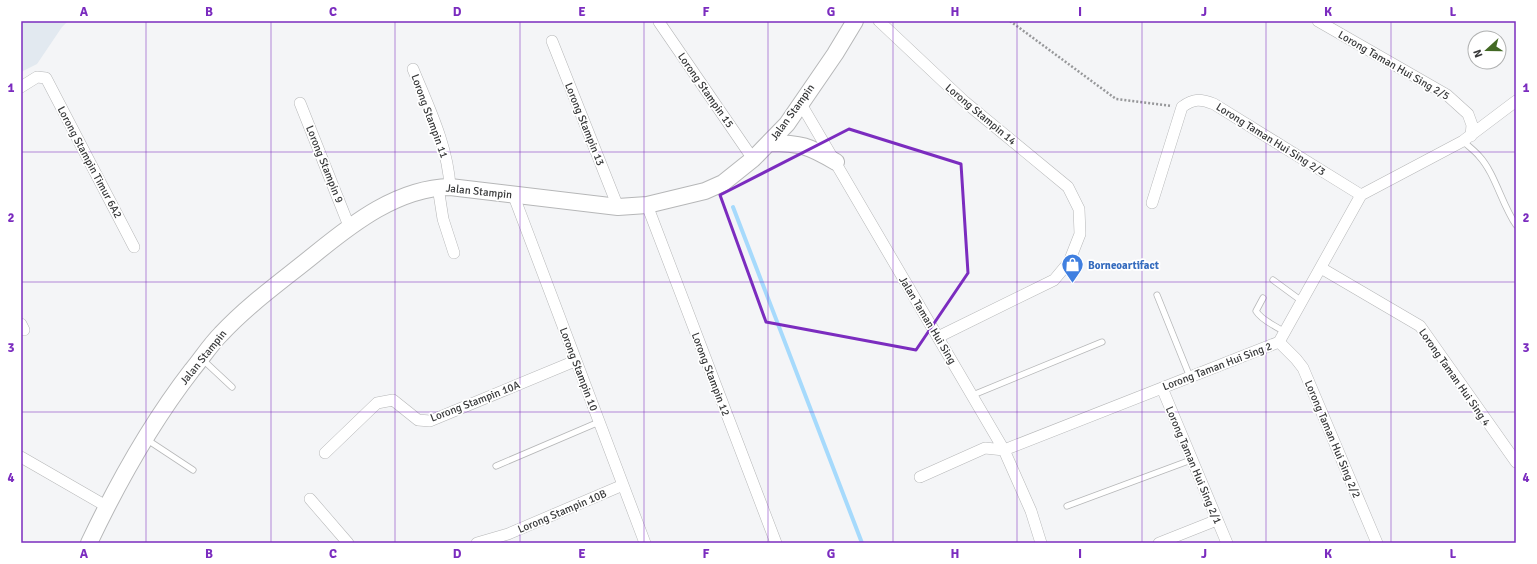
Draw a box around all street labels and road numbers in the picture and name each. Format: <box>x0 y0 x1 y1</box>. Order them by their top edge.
street label: Lorong Taman Hui Sing 2/5 <box>1336 28 1452 103</box>
street label: Lorong Stampin 15 <box>675 50 736 130</box>
street label: Lorong Stampin 11 <box>408 72 451 160</box>
street label: Lorong Stampin 13 <box>562 81 607 168</box>
street label: Lorong Stampin 14 <box>943 81 1019 148</box>
street label: Jalan Stampin <box>768 82 817 143</box>
street label: Lorong Taman Hui Sing 2/3 <box>1214 100 1328 178</box>
street label: Lorong Stampin Timur 6A2 <box>55 104 125 220</box>
street label: Lorong Stampin 9 <box>303 124 346 205</box>
street label: Jalan Stampin <box>445 182 513 201</box>
street label: Jalan Taman Hui Sing <box>896 274 959 367</box>
street label: Lorong Stampin 10 <box>557 326 600 413</box>
street label: Lorong Taman Hui Sing 4 <box>1416 326 1493 429</box>
street label: Jalan Stampin <box>177 327 229 387</box>
street label: Lorong Stampin 12 <box>689 331 732 418</box>
street label: Lorong Taman Hui Sing 2 <box>1161 340 1274 393</box>
street label: Lorong Stampin 10A <box>428 378 522 425</box>
street label: Lorong Taman Hui Sing 2/2 <box>1302 378 1363 500</box>
street label: Lorong Taman Hui Sing 2/1 <box>1163 404 1224 526</box>
street label: Lorong Stampin 10B <box>516 487 609 536</box>

